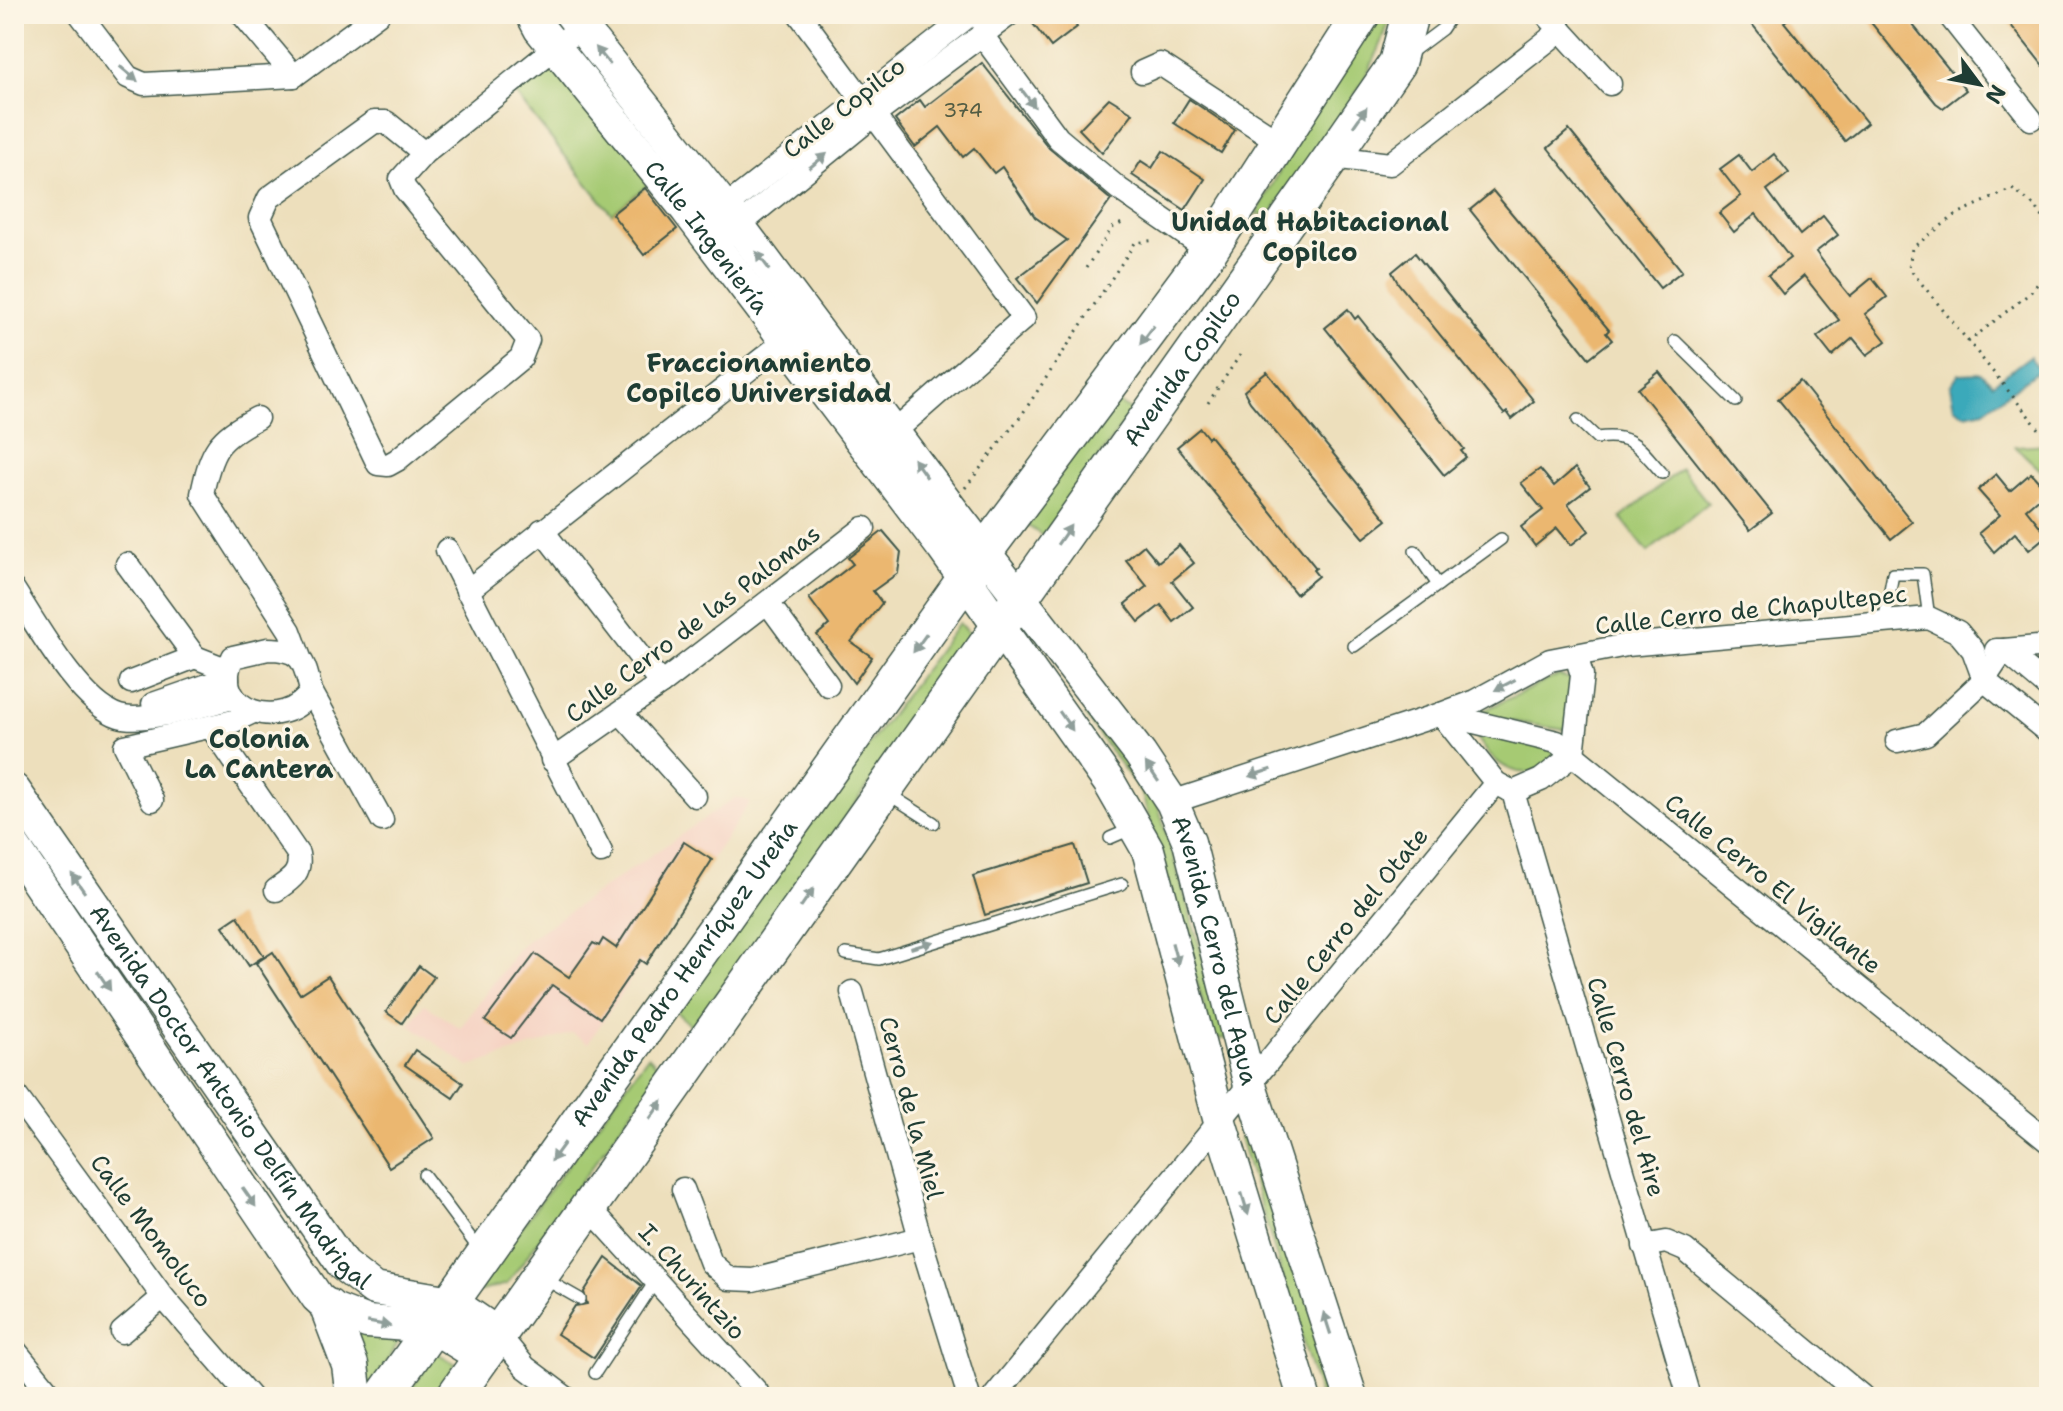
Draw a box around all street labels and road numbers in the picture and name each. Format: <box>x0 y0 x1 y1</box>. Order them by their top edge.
street label: Calle Copilco <box>776 50 912 166</box>
street label: Calle Ingeniería <box>637 154 776 321</box>
street label: Avenida Copilco <box>1116 284 1248 453</box>
street label: Calle Cerro de las Palomas <box>559 518 827 730</box>
street label: Calle Cerro de Chapultepec <box>1593 578 1909 642</box>
street label: Calle Cerro El Vigilante <box>1658 787 1888 981</box>
street label: Avenida Cerro del Agua <box>1164 810 1265 1089</box>
street label: Avenida Pedro Henríquez Ureña <box>564 813 805 1134</box>
street label: Calle Cerro del Otate <box>1256 821 1436 1031</box>
street label: Avenida Doctor Antonio Delfín Madrigal <box>82 898 378 1298</box>
street label: Calle Cerro del Aire <box>1579 973 1673 1201</box>
street label: Cerro de la Miel <box>871 1013 951 1204</box>
street label: Calle Momoluco <box>83 1148 219 1314</box>
street label: I. Churintzio <box>631 1217 753 1347</box>

